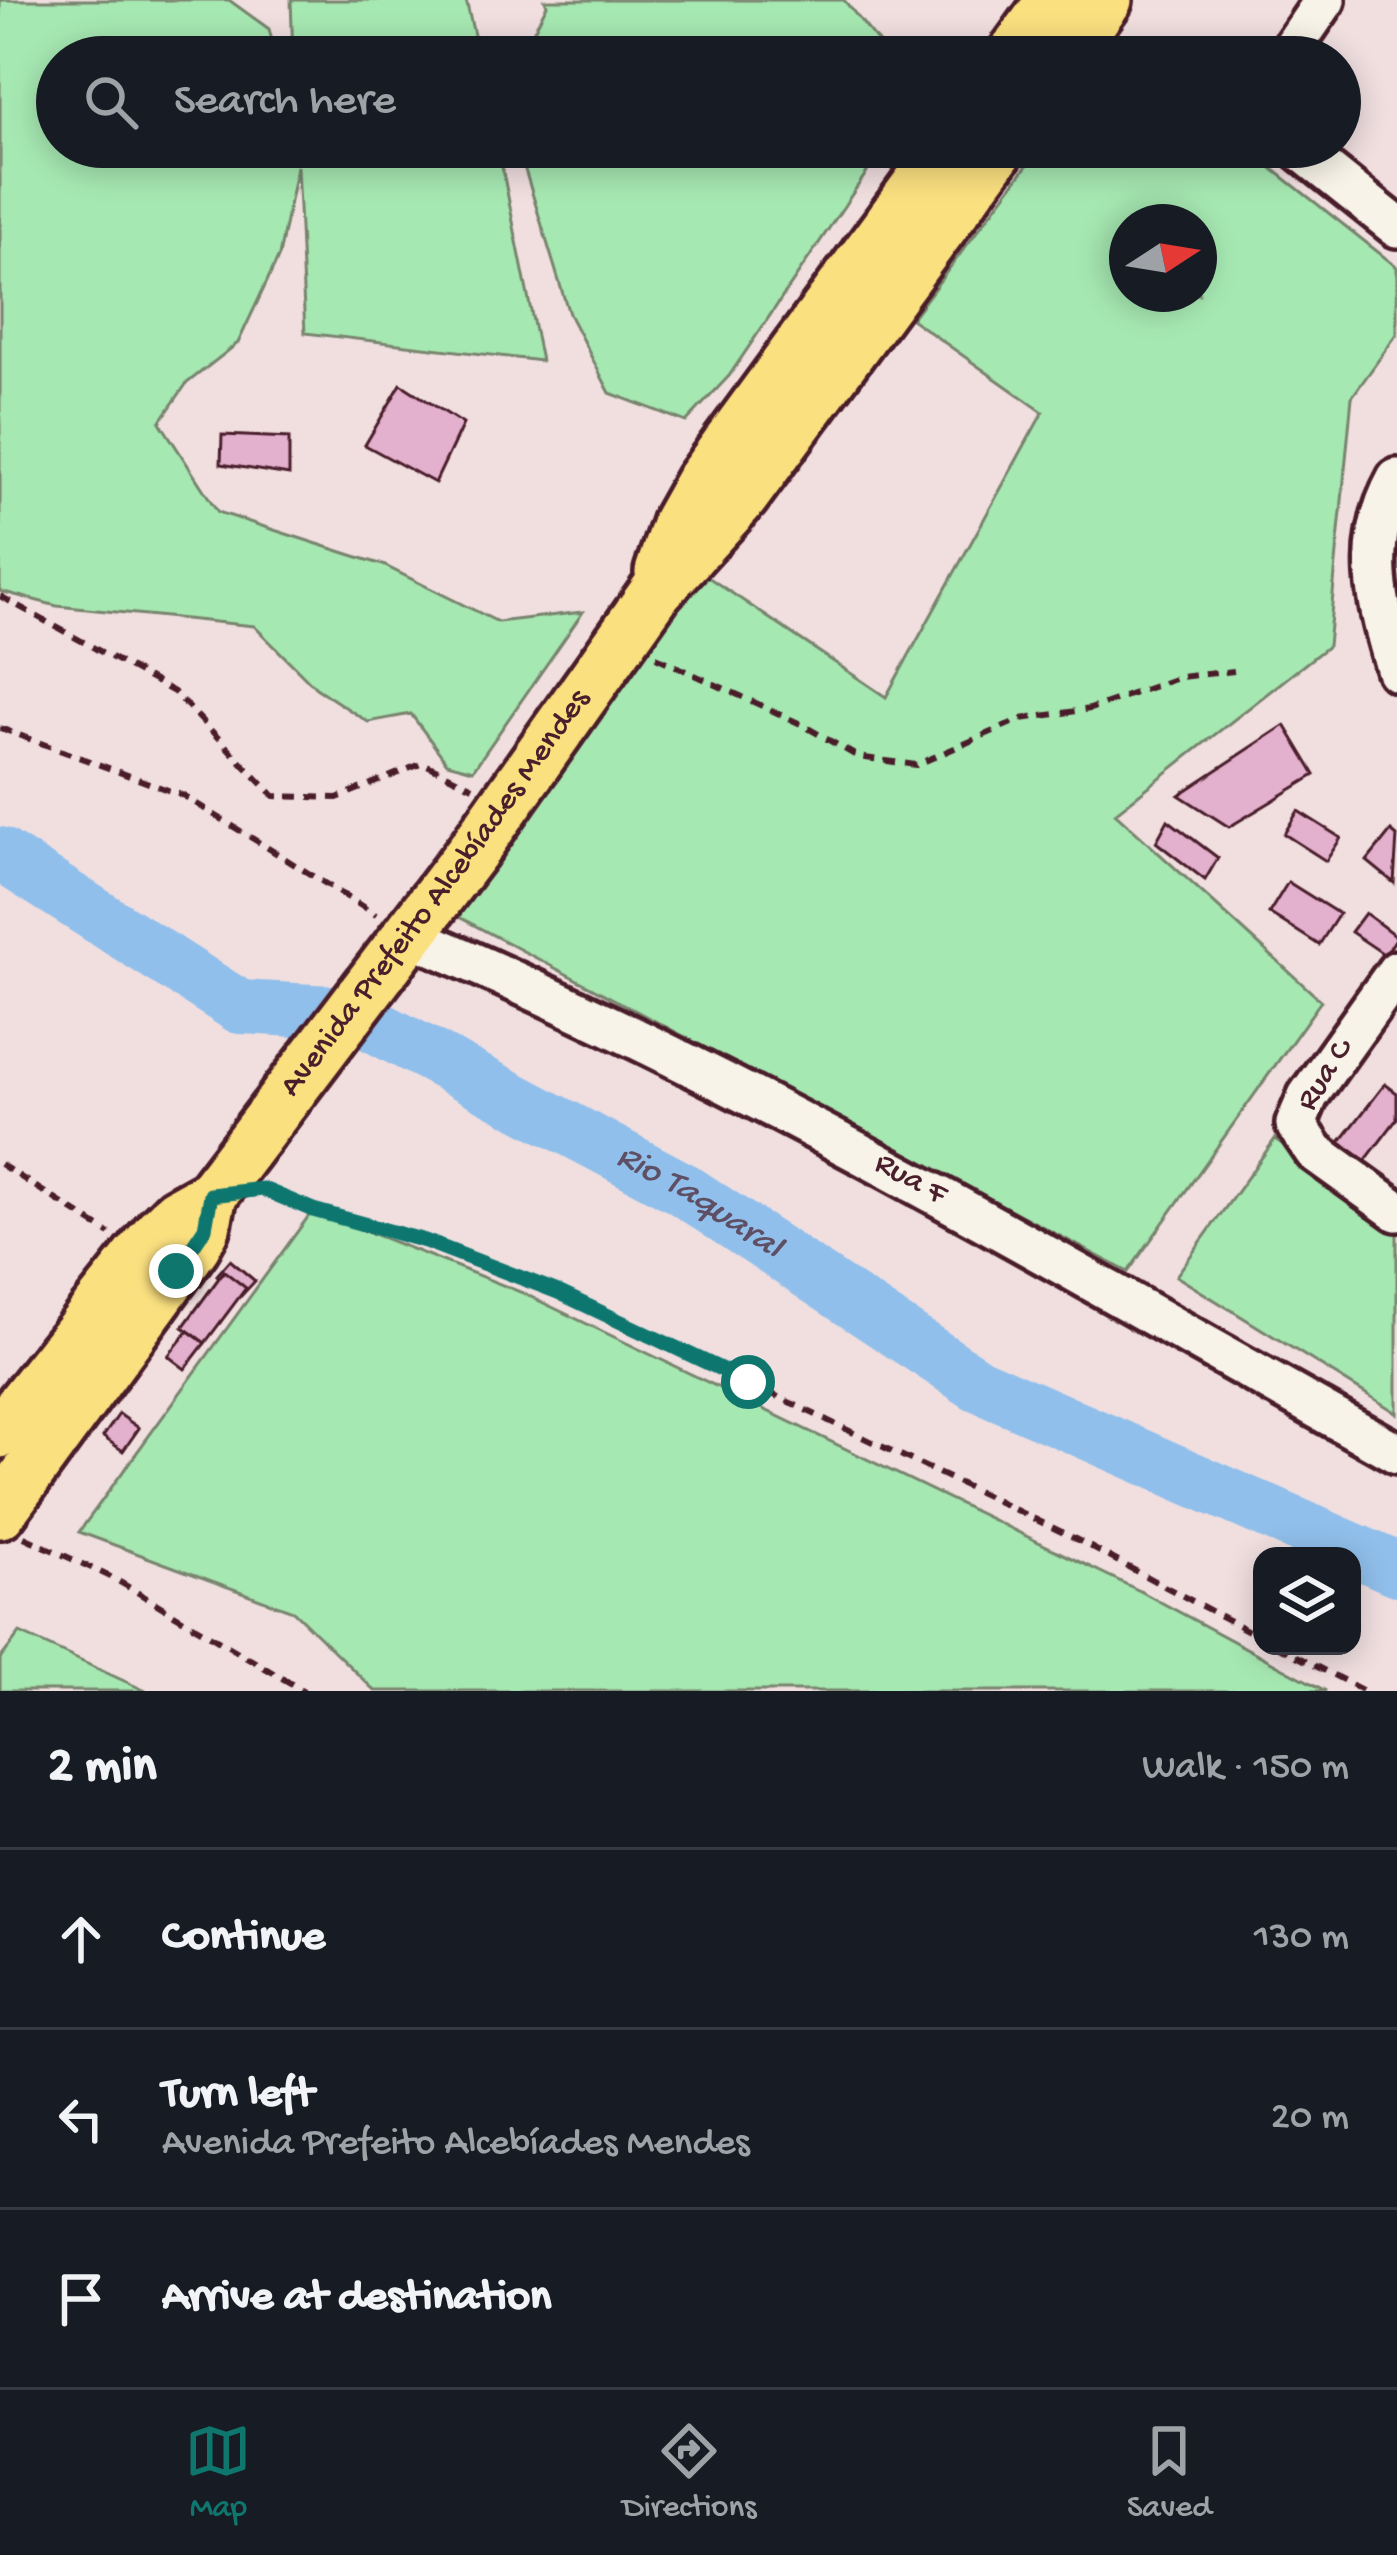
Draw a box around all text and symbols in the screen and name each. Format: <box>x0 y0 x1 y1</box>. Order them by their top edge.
search box <box>36 36 1361 168</box>
icon: search <box>78 69 144 135</box>
text: Search here <box>174 76 396 129</box>
north arrow <box>1109 204 1217 312</box>
street label: Avenida Prefeito Alcebíades Mendes <box>273 682 600 1105</box>
street label: Rua C <box>1290 1032 1364 1119</box>
water label: Rio Taquaral <box>608 1136 792 1271</box>
street label: Rua F <box>867 1145 954 1216</box>
route end <box>149 1244 203 1298</box>
route start <box>721 1355 775 1409</box>
map controls <box>1253 1547 1361 1655</box>
button: layers <box>1253 1547 1361 1655</box>
text: 2 min <box>48 1739 157 1799</box>
text: Walk · 150 m <box>1142 1746 1349 1792</box>
icon: ahead <box>48 1906 114 1972</box>
text: Continue <box>162 1912 325 1965</box>
text: 130 m <box>1254 1916 1349 1962</box>
text: Turn left <box>162 2069 314 2122</box>
icon: left <box>48 2086 114 2152</box>
text: 20 m <box>1271 2096 1349 2142</box>
text: Avenida Prefeito Alcebíades Mendes <box>162 2122 750 2168</box>
icon: arrive <box>48 2266 114 2332</box>
text: Arrive at destination <box>162 2272 551 2325</box>
tab: Map <box>185 2418 251 2528</box>
tab: Directions <box>622 2418 756 2528</box>
tab: Saved <box>1127 2418 1212 2528</box>

